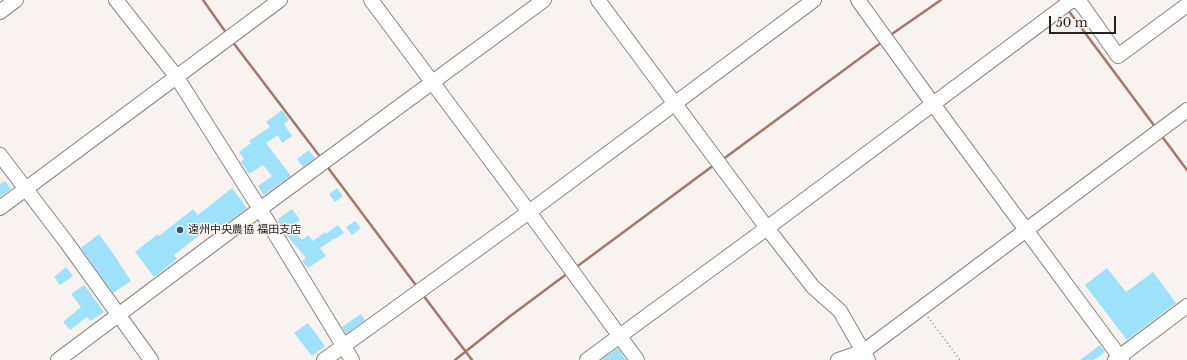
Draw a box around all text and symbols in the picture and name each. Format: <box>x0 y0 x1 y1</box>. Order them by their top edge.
scale bar <box>1051 8 1118 34</box>
text: 50 m <box>1056 15 1088 30</box>
place label: 遠州中央農協 福田支店 <box>188 223 301 237</box>
marker: 遠州中央農協 福田支店 <box>175 225 185 235</box>

